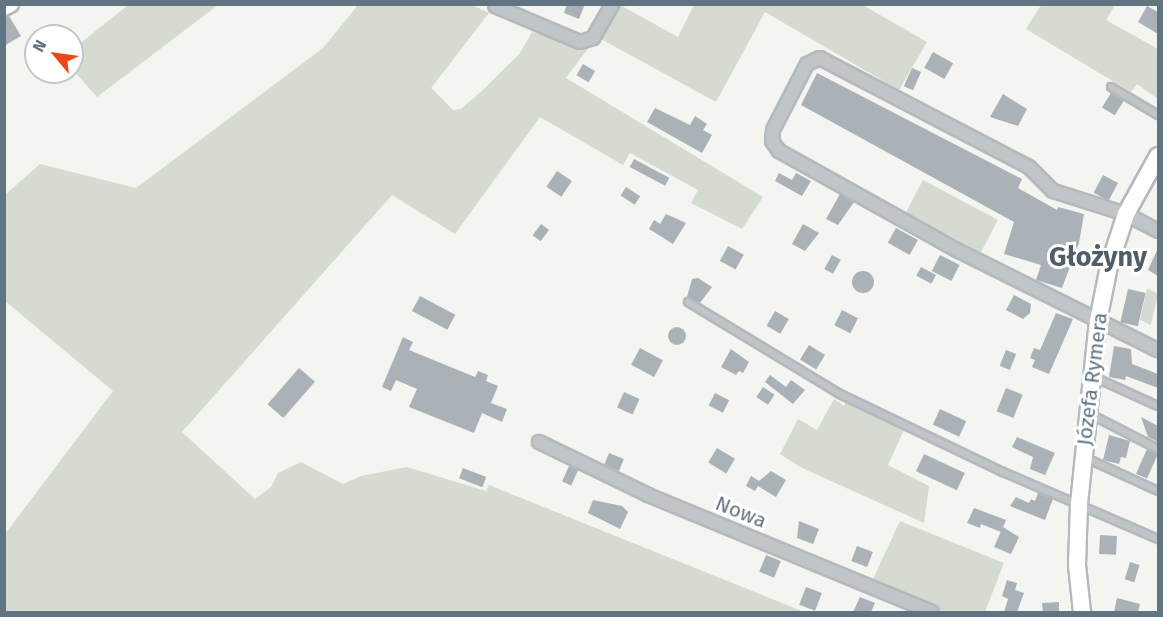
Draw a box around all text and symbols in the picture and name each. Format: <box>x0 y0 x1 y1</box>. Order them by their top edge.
north arrow <box>24 24 84 84</box>
text: N <box>29 37 50 55</box>
district label: Głożyny <box>1049 242 1147 274</box>
street label: Józefa Rymera <box>1071 311 1113 447</box>
street label: Nowa <box>712 490 770 534</box>

